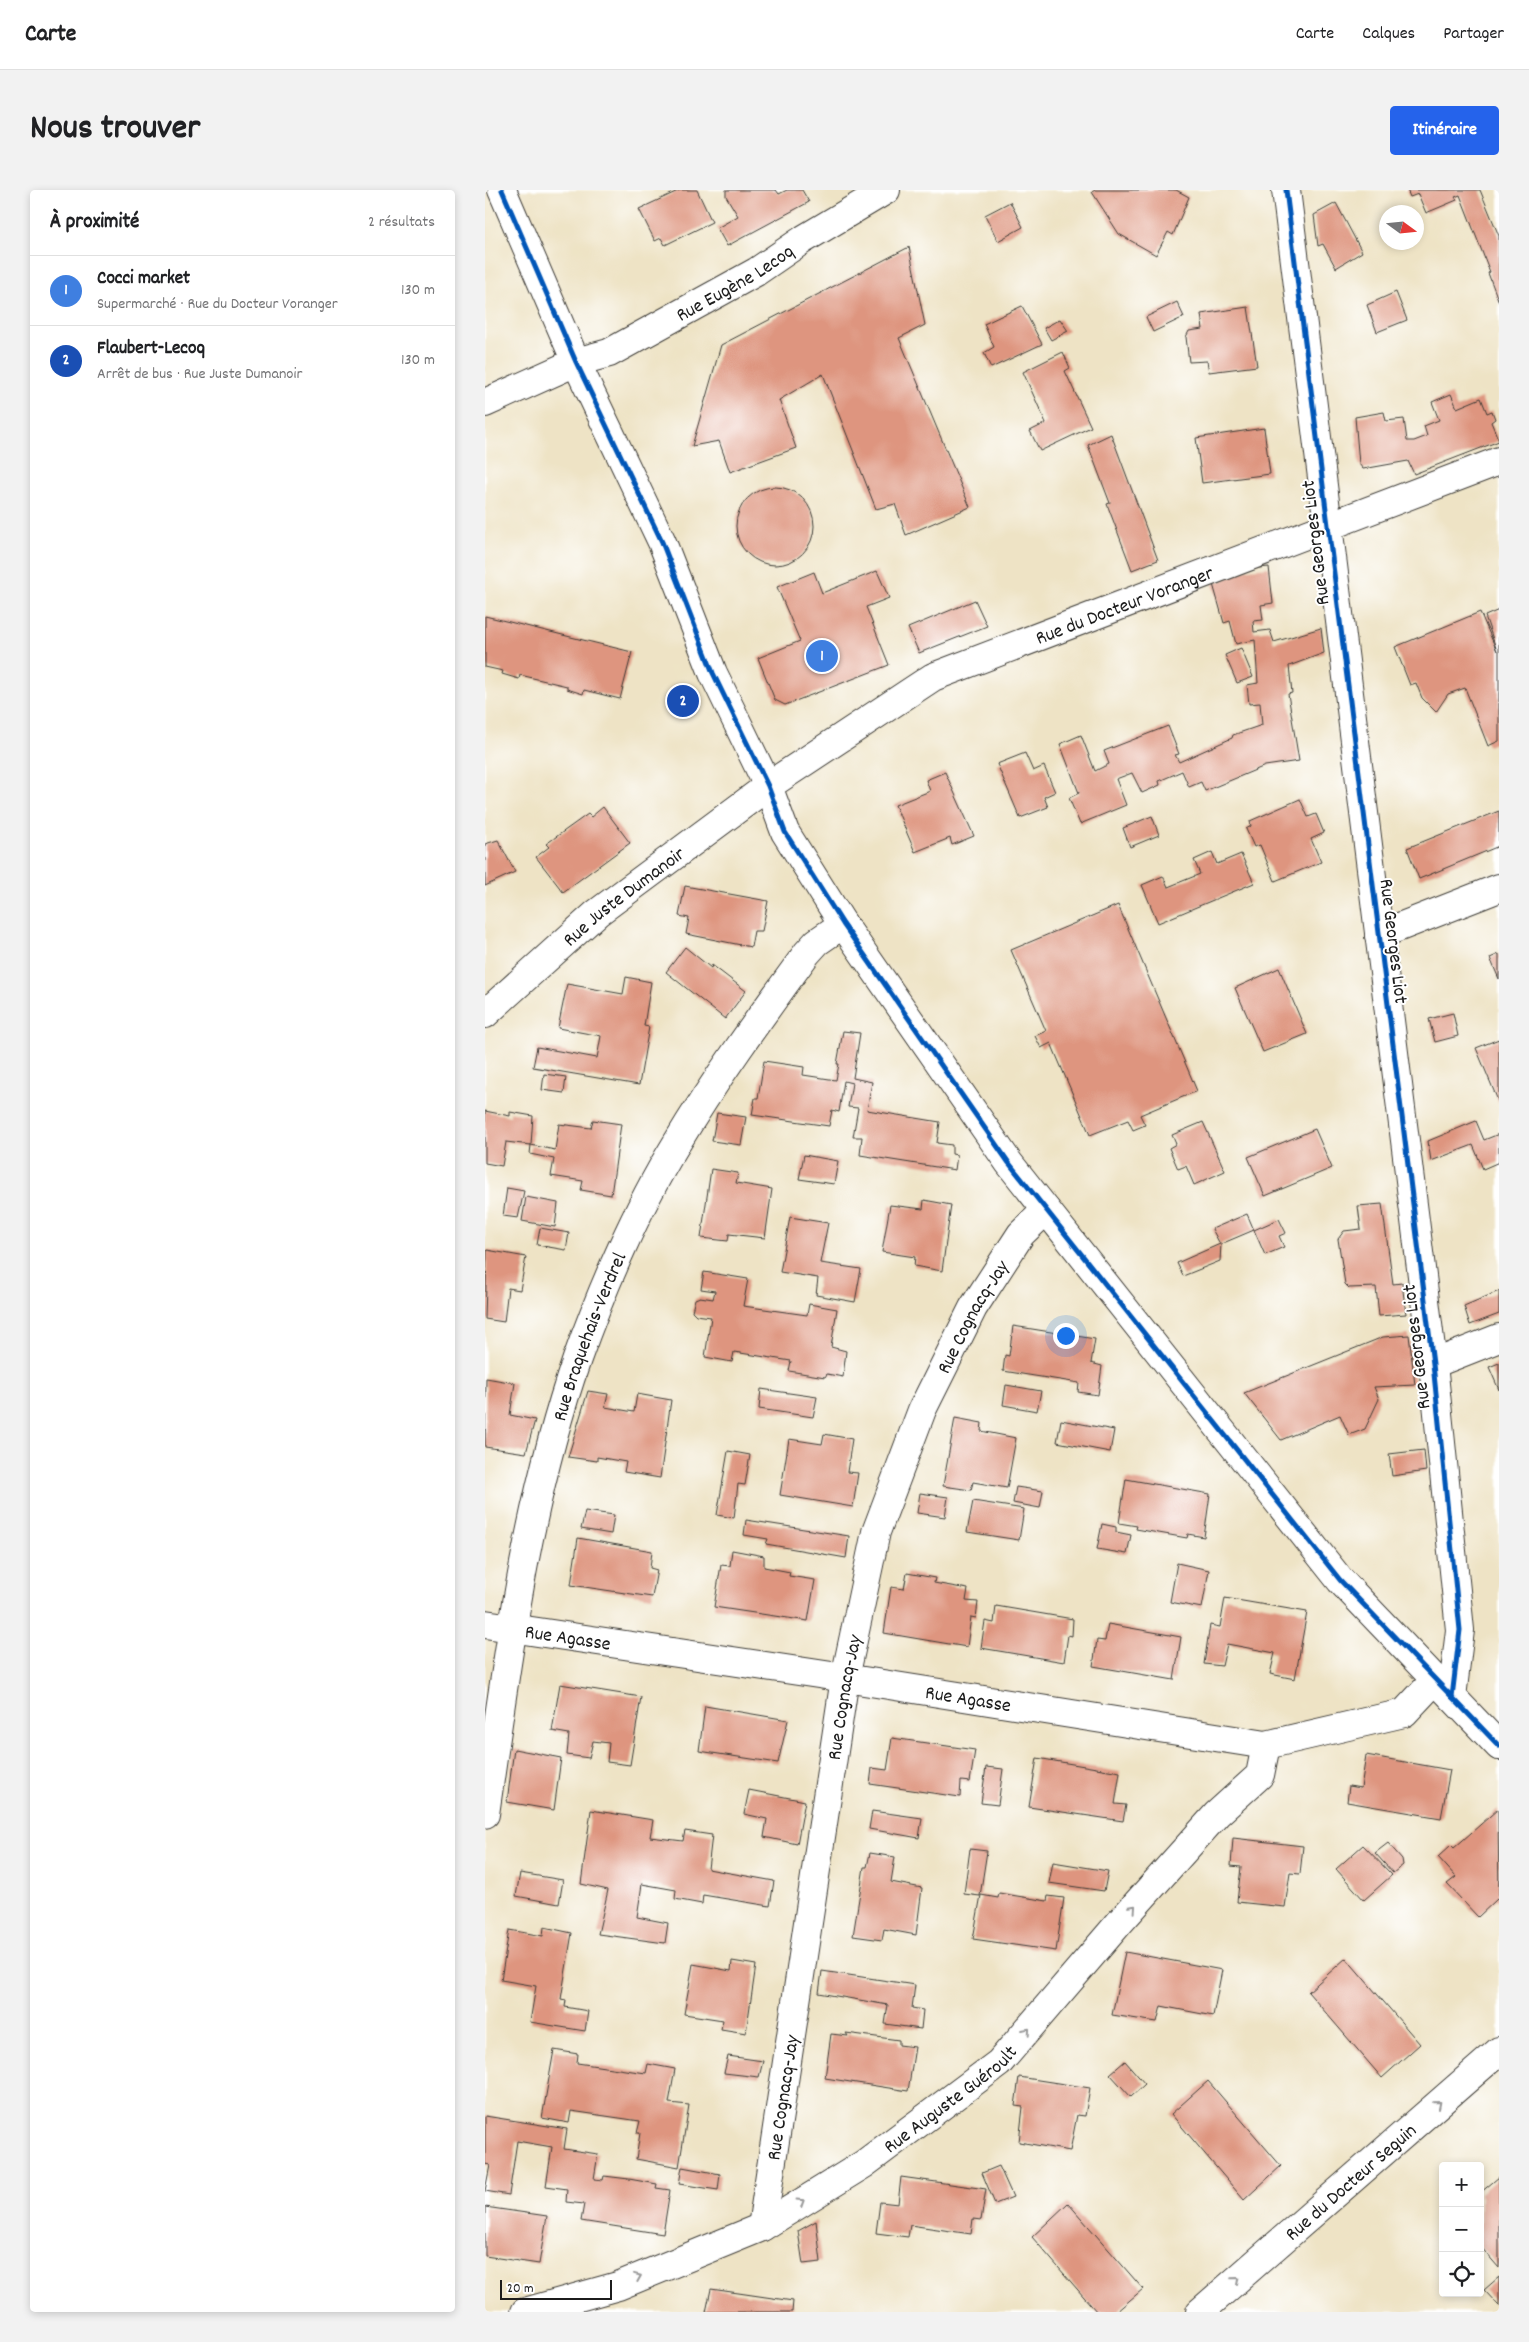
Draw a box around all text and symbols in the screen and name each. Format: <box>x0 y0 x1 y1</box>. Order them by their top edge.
text: Carte <box>25 18 76 52</box>
text: Carte <box>1296 22 1334 47</box>
text: Calques <box>1362 22 1415 47</box>
text: Partager <box>1443 22 1504 47</box>
text: Nous trouver <box>30 105 200 155</box>
button: Itinéraire <box>1390 106 1499 155</box>
north arrow <box>1379 205 1424 250</box>
text: À proximité <box>50 208 139 238</box>
text: 2 résultats <box>368 211 435 234</box>
street label: Rue Eugène Lecoq <box>672 239 801 330</box>
text: Cocci market <box>97 266 190 293</box>
text: 1 <box>64 279 68 302</box>
text: 130 m <box>401 279 435 302</box>
text: Supermarché · Rue du Docteur Voranger <box>97 293 338 316</box>
text: Flaubert-Lecoq <box>97 336 205 363</box>
text: 2 <box>63 349 70 372</box>
text: 130 m <box>401 349 435 372</box>
text: Arrêt de bus · Rue Juste Dumanoir <box>97 363 302 386</box>
street label: Rue Georges Liot <box>1295 479 1339 607</box>
street label: Rue du Docteur Voranger <box>1032 560 1218 654</box>
pin: 1 <box>806 637 838 675</box>
pin: 2 <box>667 682 699 720</box>
street label: Rue Juste Dumanoir <box>558 841 692 954</box>
street label: Rue Georges Liot <box>1370 877 1414 1005</box>
street label: Rue Braquehais-Verdrel <box>547 1248 635 1425</box>
street label: Rue Cognacq-Jay <box>931 1255 1018 1379</box>
street label: Rue Georges Liot <box>1396 1283 1440 1411</box>
your location <box>1053 1323 1079 1349</box>
street label: Rue Agasse <box>523 1619 613 1660</box>
street label: Rue Cognacq-Jay <box>822 1632 871 1762</box>
street label: Rue Agasse <box>923 1680 1013 1721</box>
one-way arrow <box>1127 1904 1136 1913</box>
one-way arrow <box>1021 2027 1030 2036</box>
street label: Rue Cognacq-Jay <box>761 2032 808 2163</box>
street label: Rue Auguste Guéroult <box>879 2040 1025 2162</box>
one-way arrow <box>1432 2101 1441 2110</box>
street label: Rue du Docteur Seguin <box>1280 2118 1424 2249</box>
map controls <box>1439 2162 1484 2297</box>
button: + <box>1439 2162 1484 2207</box>
one-way arrow <box>796 2199 805 2209</box>
button: − <box>1439 2207 1484 2252</box>
button: locate <box>1439 2252 1484 2297</box>
one-way arrow <box>633 2273 642 2284</box>
scale bar <box>500 2277 613 2300</box>
one-way arrow <box>1231 2277 1240 2286</box>
text: 20 m <box>507 2279 534 2299</box>

